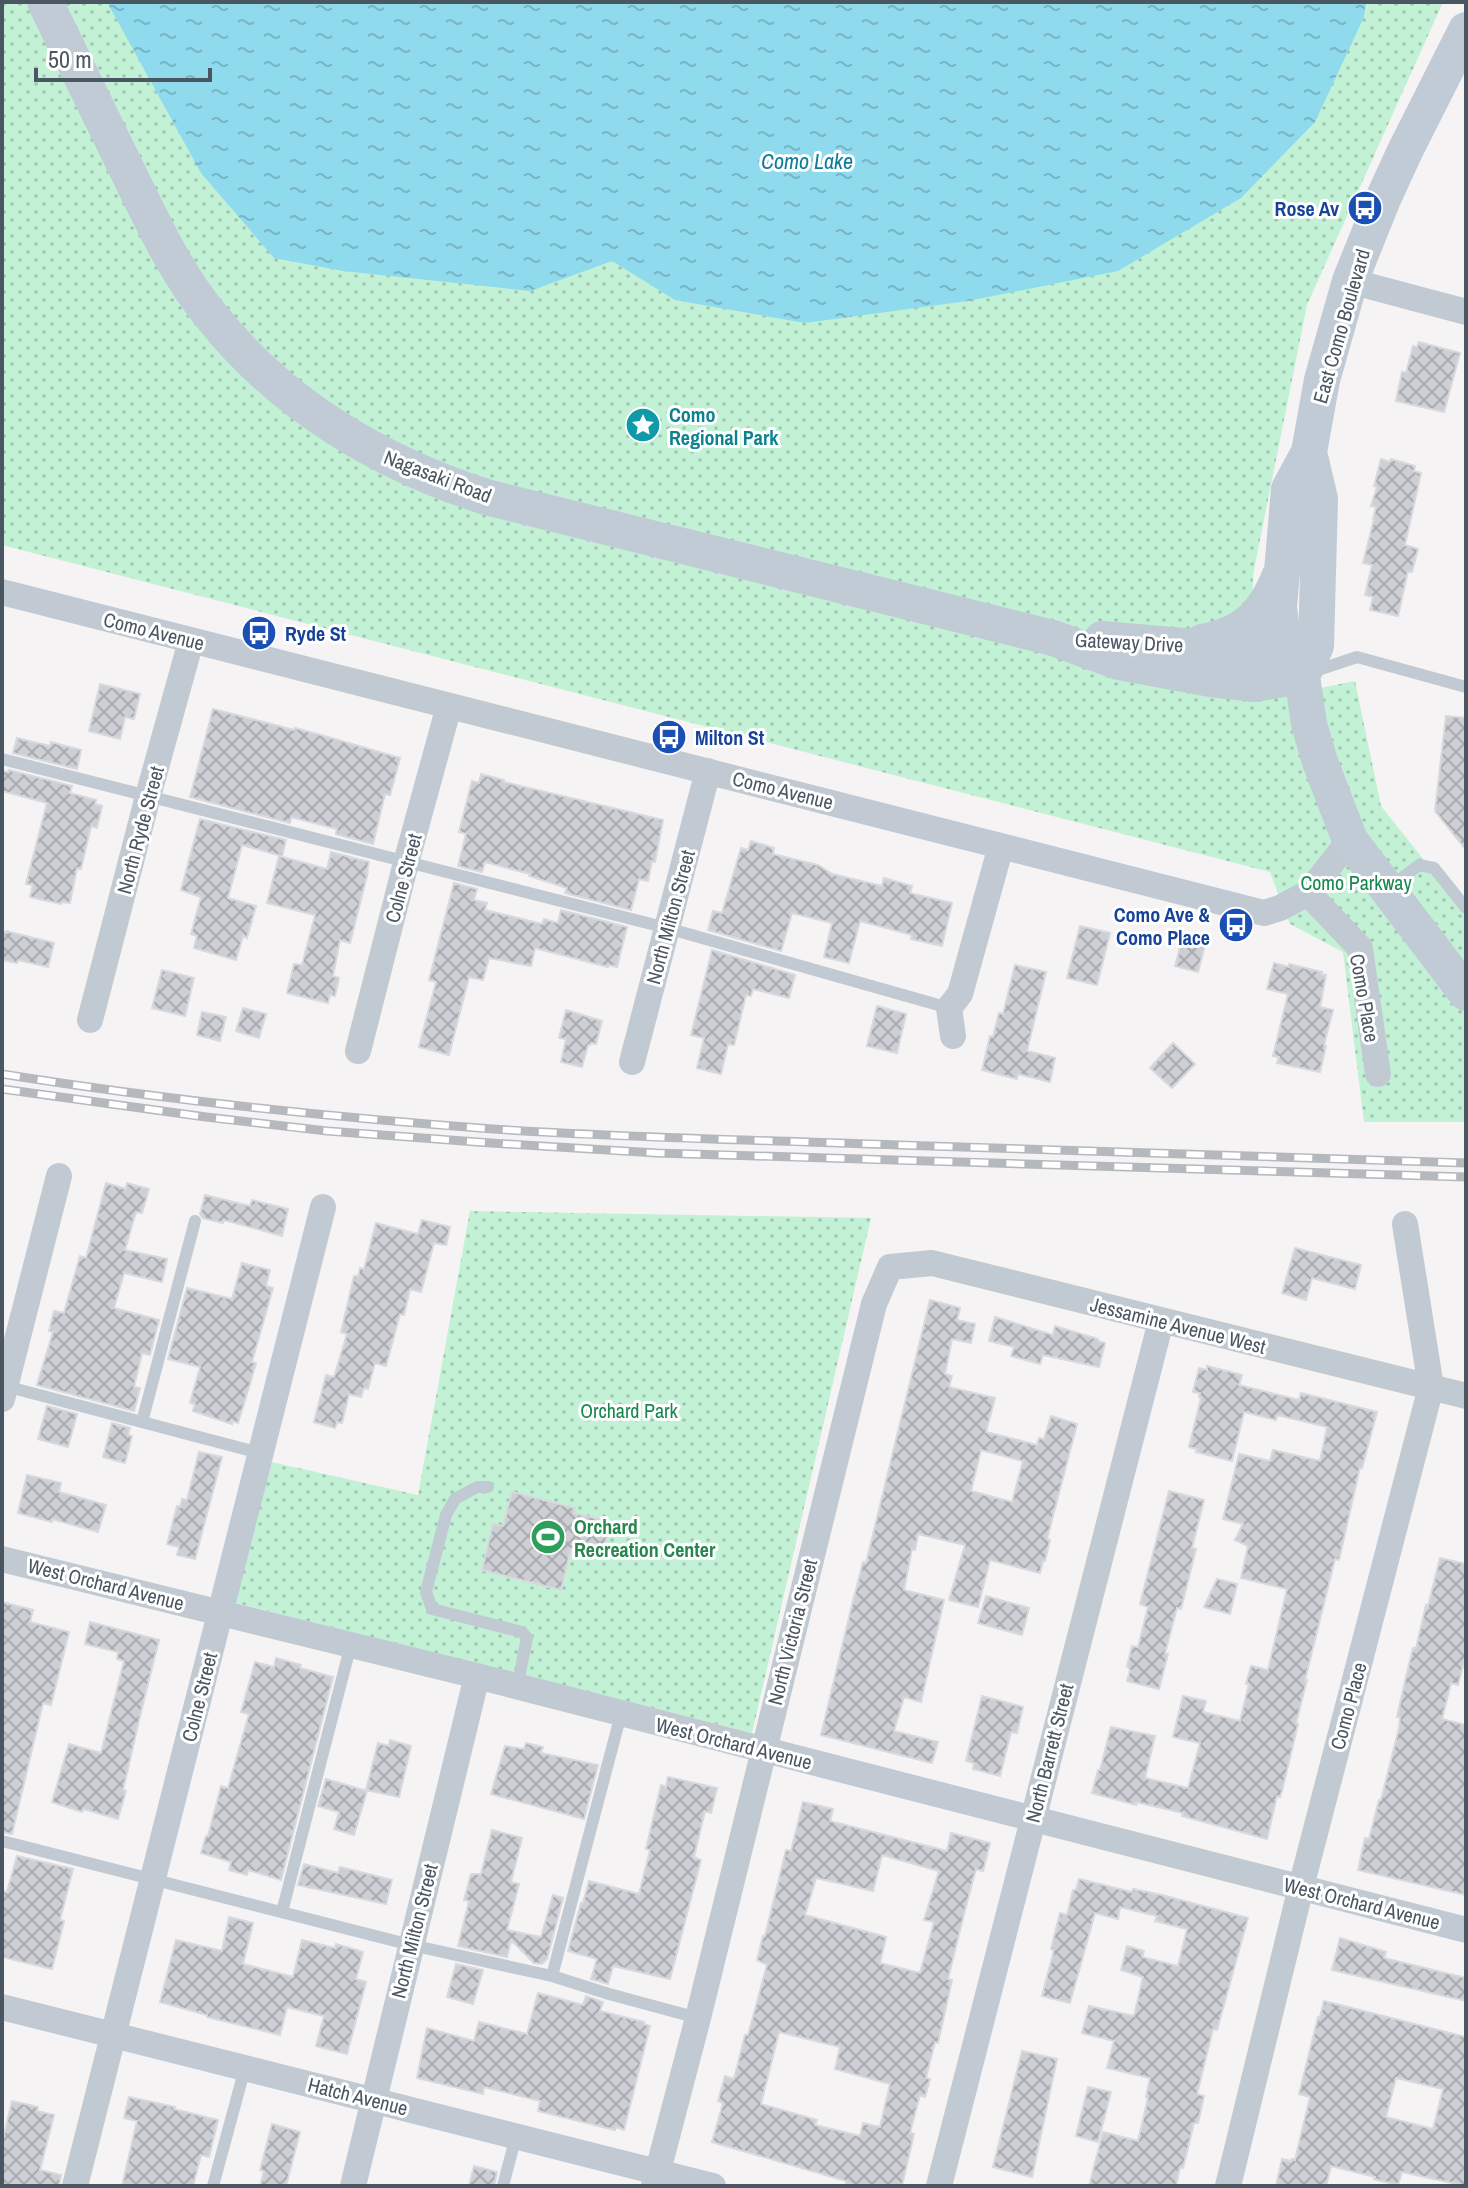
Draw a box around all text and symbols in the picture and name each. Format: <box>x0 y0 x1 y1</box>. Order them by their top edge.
scale bar <box>36 32 210 82</box>
text: 50 m <box>48 43 92 75</box>
water label: Como Lake <box>761 146 853 176</box>
bus stop icon: Rose Av <box>1346 189 1384 227</box>
place label: Rose Av <box>1275 195 1340 222</box>
street label: East Como Boulevard <box>1306 246 1376 406</box>
place label: Como Regional Park <box>669 401 779 451</box>
place icon: Como Regional Park <box>624 406 662 444</box>
street label: Nagasaki Road <box>380 443 496 509</box>
street label: Como Avenue <box>101 605 207 657</box>
bus stop icon: Ryde St <box>240 614 278 652</box>
place label: Ryde St <box>285 620 347 647</box>
street label: Gateway Drive <box>1074 626 1184 658</box>
bus stop icon: Milton St <box>650 718 688 756</box>
place label: Milton St <box>695 724 765 751</box>
street label: North Ryde Street <box>110 763 170 897</box>
street label: Como Avenue <box>730 764 836 816</box>
street label: Colne Street <box>378 830 428 926</box>
street label: North Milton Street <box>639 847 701 987</box>
park label: Como Parkway <box>1300 869 1412 896</box>
place label: Como Ave & Como Place <box>1114 901 1210 951</box>
bus stop icon: Como Ave & Como Place <box>1217 906 1255 944</box>
street label: Como Place <box>1344 952 1386 1044</box>
street label: Jessamine Avenue West <box>1087 1290 1269 1360</box>
park label: Orchard Park <box>580 1397 679 1424</box>
place label: Orchard Recreation Center <box>574 1513 716 1563</box>
sports icon: Orchard Recreation Center <box>529 1518 567 1556</box>
street label: West Orchard Avenue <box>25 1552 187 1616</box>
street label: North Victoria Street <box>761 1556 823 1708</box>
street label: Colne Street <box>175 1649 223 1744</box>
street label: Como Place <box>1323 1659 1373 1753</box>
street label: North Barrett Street <box>1019 1680 1079 1825</box>
street label: West Orchard Avenue <box>653 1711 815 1775</box>
street label: North Milton Street <box>384 1861 444 2001</box>
street label: West Orchard Avenue <box>1281 1871 1443 1935</box>
street label: Hatch Avenue <box>305 2071 411 2121</box>

